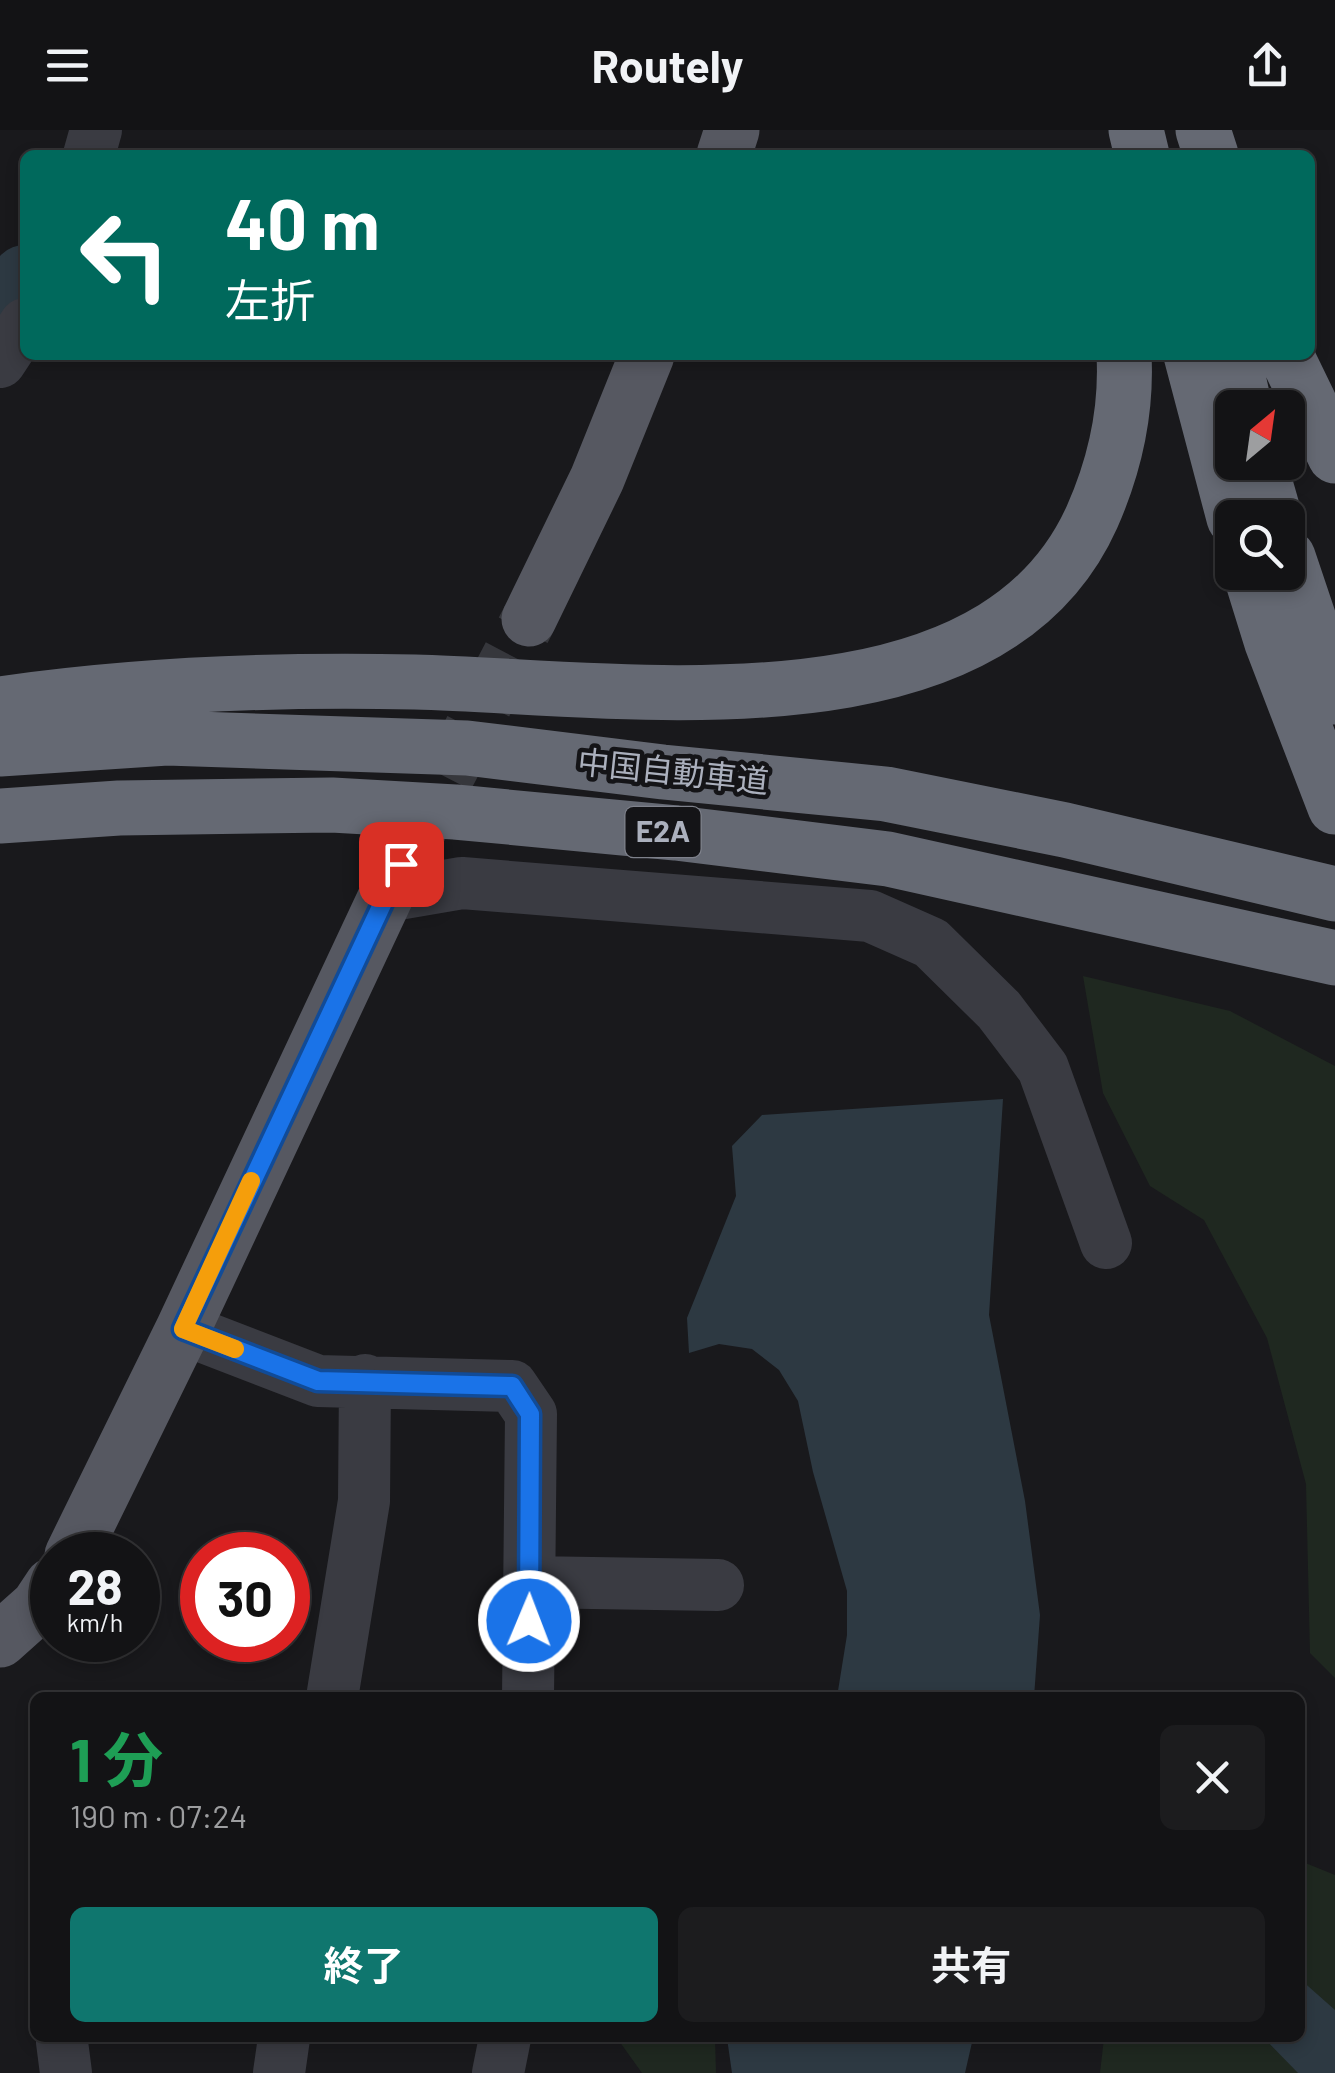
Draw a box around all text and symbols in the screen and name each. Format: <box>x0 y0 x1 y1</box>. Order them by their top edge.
icon: menu <box>40 38 95 93</box>
text: Routely <box>592 38 743 92</box>
icon: share <box>1240 38 1295 93</box>
text: 40 m <box>225 180 380 264</box>
icon: left <box>60 190 190 320</box>
text: 左折 <box>225 272 315 326</box>
north arrow <box>1215 390 1305 480</box>
map controls <box>1215 390 1305 590</box>
button: search <box>1215 500 1305 590</box>
street label: 中国自動車道 <box>576 741 771 799</box>
road number: E2A <box>626 807 700 857</box>
pin <box>359 822 444 907</box>
icon: arrive <box>374 837 429 892</box>
speed limit sign: 30 <box>180 1532 310 1662</box>
text: 28 <box>67 1555 123 1615</box>
position arrow <box>477 1569 581 1673</box>
text: km/h <box>67 1607 123 1637</box>
text: 1 分 <box>70 1722 163 1794</box>
button: close <box>1160 1725 1265 1830</box>
text: 190 m · 07:24 <box>70 1796 247 1834</box>
button: 終了 <box>70 1907 658 2022</box>
button: 共有 <box>678 1907 1265 2022</box>

